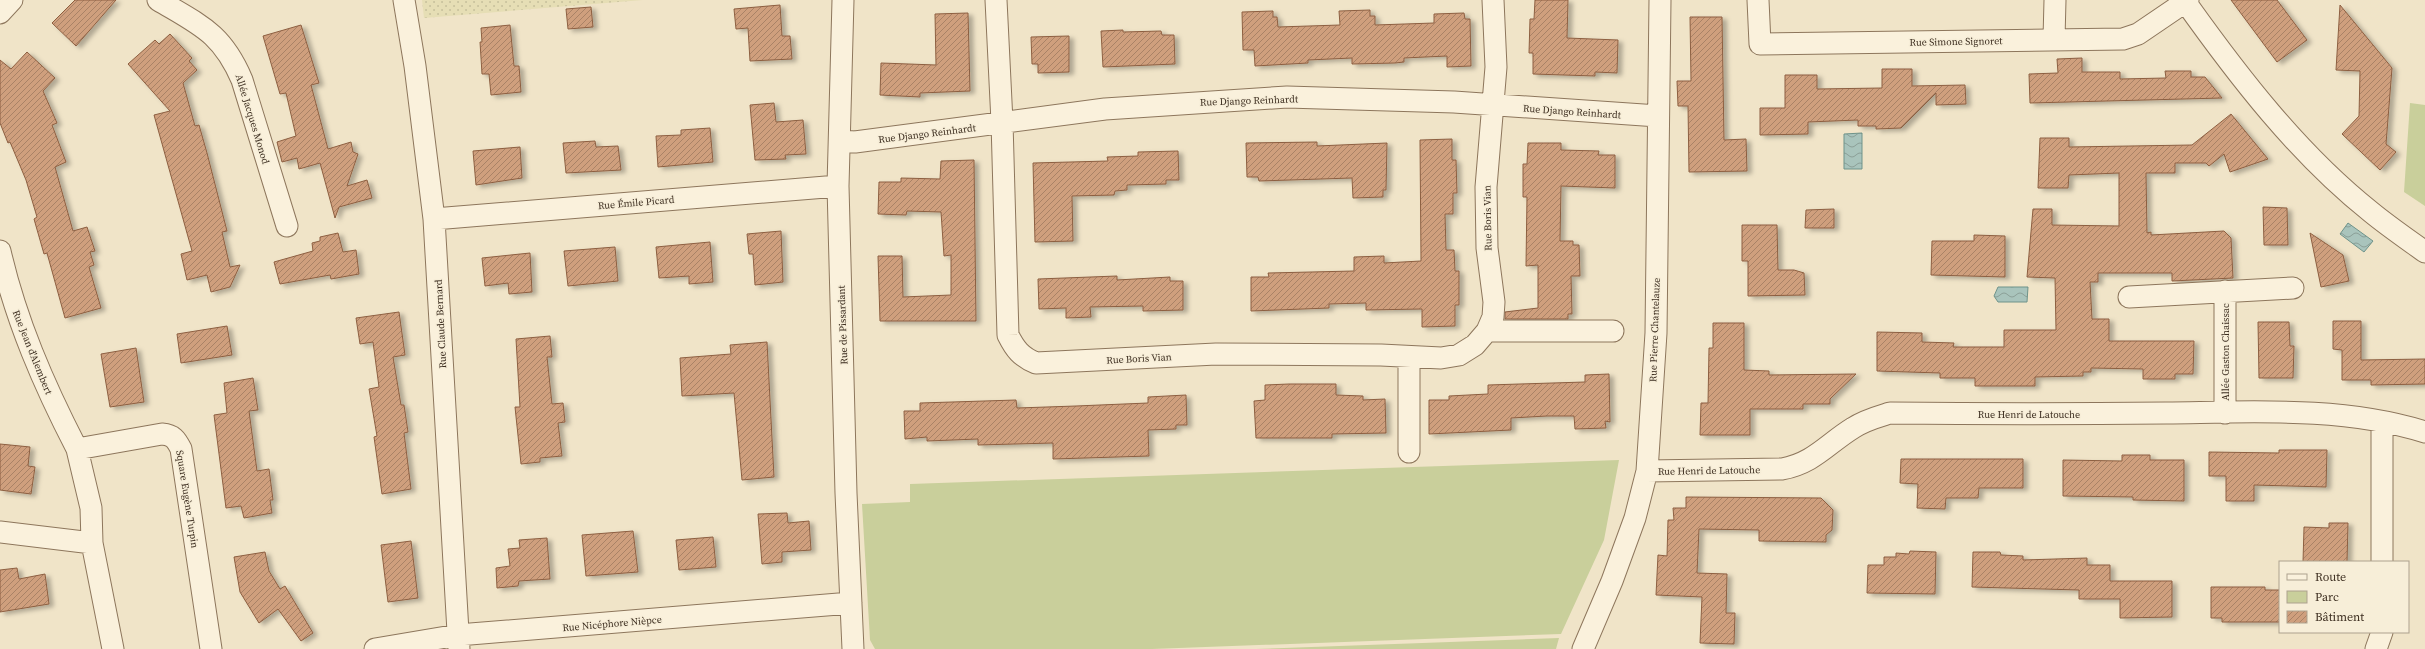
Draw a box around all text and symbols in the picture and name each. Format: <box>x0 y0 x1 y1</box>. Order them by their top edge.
street label: Rue Simone Signoret <box>1909 34 2003 49</box>
street label: Allée Jacques Monod <box>233 73 272 166</box>
street label: Rue Django Reinhardt <box>1200 92 1299 109</box>
street label: Rue Django Reinhardt <box>1523 102 1622 121</box>
street label: Rue Django Reinhardt <box>878 121 977 146</box>
street label: Rue Boris Vian <box>1480 185 1495 251</box>
street label: Rue Émile Picard <box>597 193 675 212</box>
street label: Rue Pierre Chantelauze <box>1646 278 1663 382</box>
street label: Rue Claude Bernard <box>432 279 449 369</box>
street label: Rue de Pissardant <box>835 284 850 365</box>
street label: Allée Gaston Chaissac <box>2219 303 2232 401</box>
street label: Rue Jean d'Alembert <box>10 308 56 397</box>
street label: Rue Boris Vian <box>1106 350 1172 367</box>
street label: Rue Henri de Latouche <box>1978 408 2080 421</box>
street label: Square Eugène Turpin <box>173 449 202 549</box>
street label: Rue Henri de Latouche <box>1658 463 1760 478</box>
legend <box>2279 561 2409 633</box>
text: Route <box>2315 569 2346 585</box>
text: Parc <box>2315 589 2339 605</box>
text: Bâtiment <box>2315 609 2364 625</box>
street label: Rue Nicéphore Nièpce <box>562 613 662 634</box>

